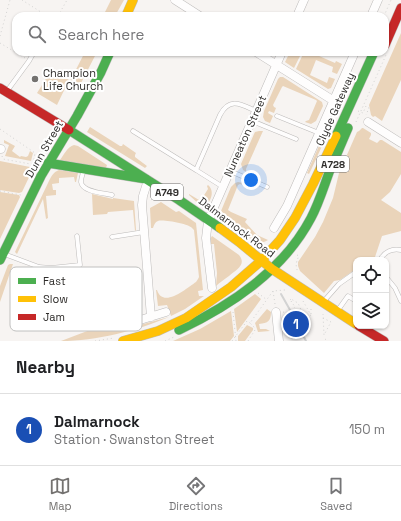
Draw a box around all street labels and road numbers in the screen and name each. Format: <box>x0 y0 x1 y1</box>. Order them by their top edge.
street label: Clyde Gateway <box>313 70 357 148</box>
street label: Nuneaton Street <box>221 93 269 179</box>
street label: Dunn Street <box>22 118 66 180</box>
road number: A728 <box>317 156 349 172</box>
road number: A749 <box>151 184 183 200</box>
street label: Dalmarnock Road <box>196 194 278 260</box>

